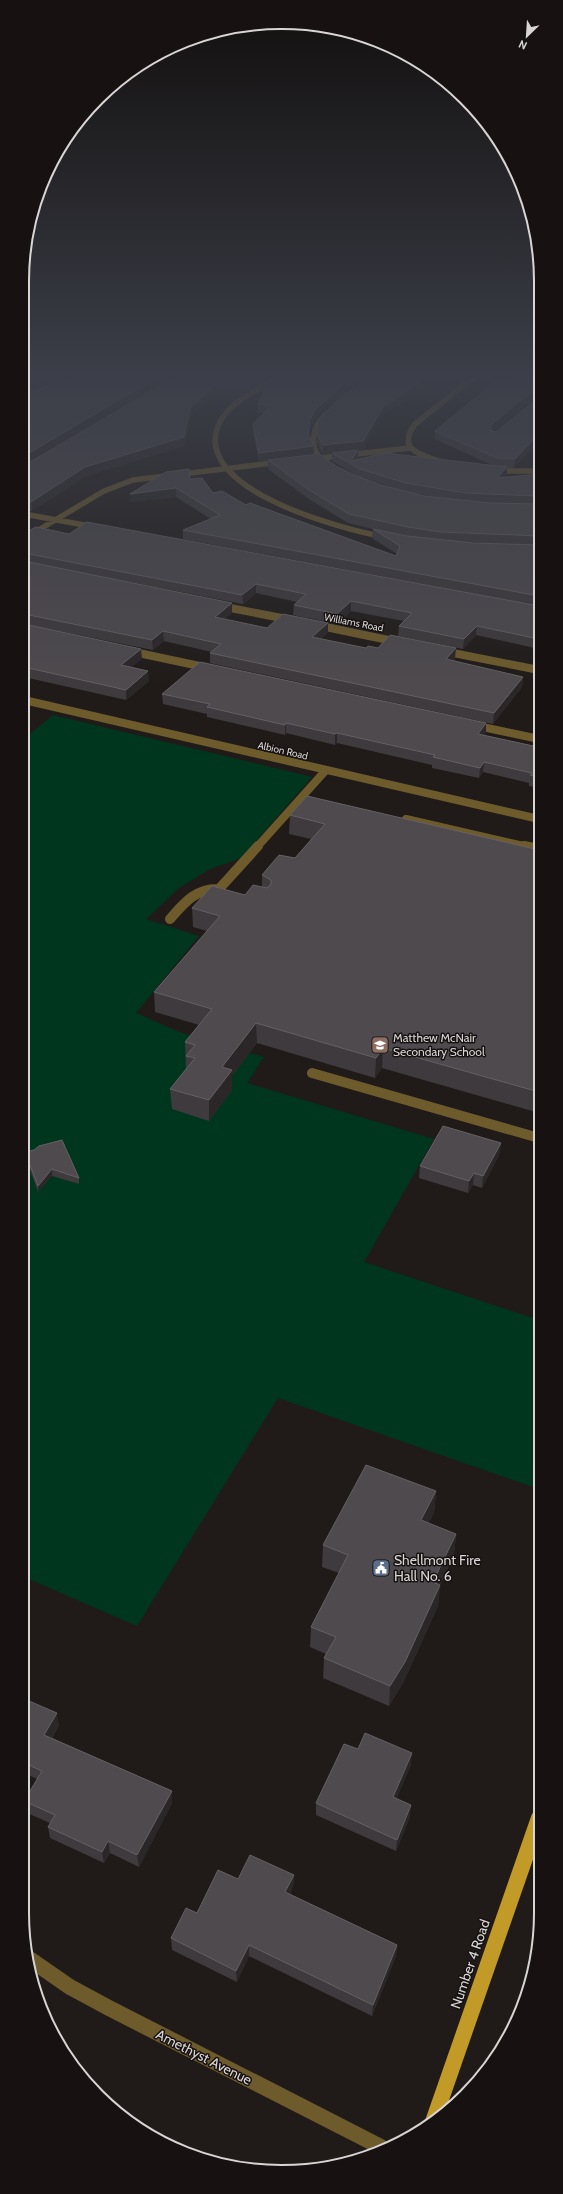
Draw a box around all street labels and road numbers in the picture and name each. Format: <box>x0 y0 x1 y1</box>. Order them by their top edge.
street label: Williams Road <box>323 610 385 635</box>
street label: Albion Road <box>257 738 309 763</box>
street label: Number 4 Road <box>446 1917 494 2011</box>
street label: Amethyst Avenue <box>153 2025 255 2089</box>

